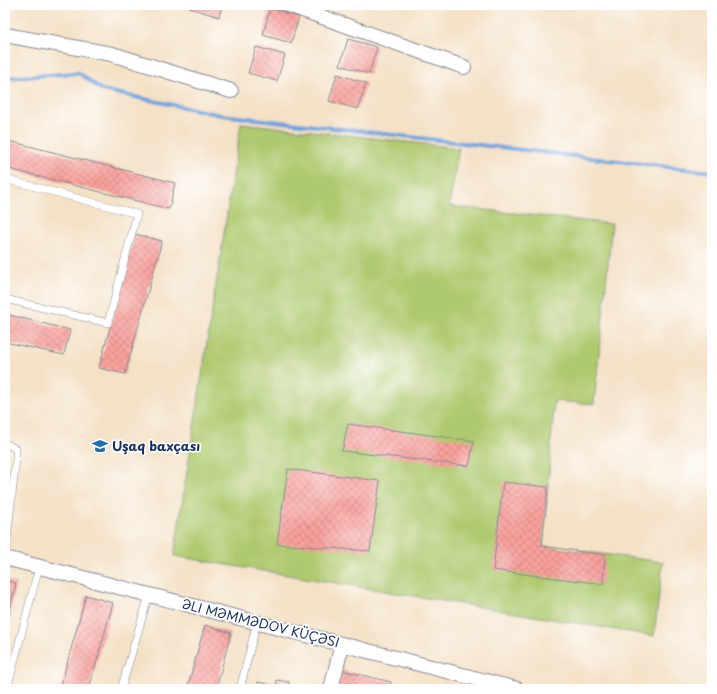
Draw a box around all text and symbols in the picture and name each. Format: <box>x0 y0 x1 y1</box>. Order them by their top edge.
place label: Uşaq baxçası <box>112 436 200 455</box>
school or university icon: Uşaq baxçası <box>91 437 109 455</box>
street label: ƏLI MƏMMƏDOV KÜÇƏSI <box>181 594 342 651</box>

